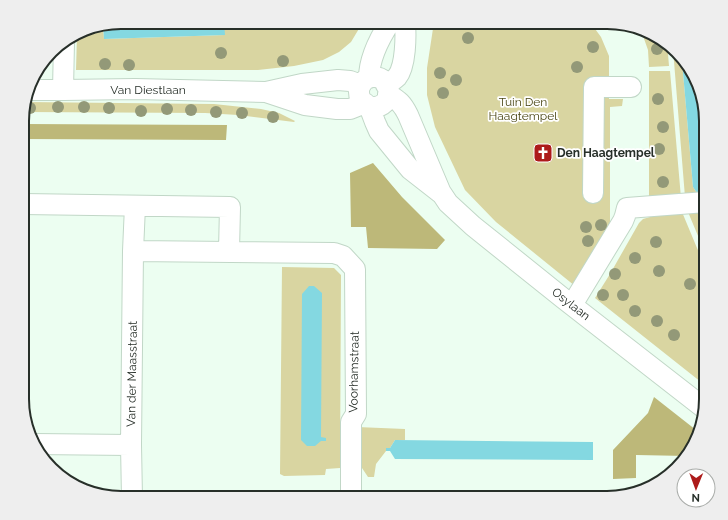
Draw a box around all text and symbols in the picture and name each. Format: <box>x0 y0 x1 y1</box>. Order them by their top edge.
street label: Van Diestlaan <box>110 83 186 97</box>
park label: Tuin Den Haagtempel <box>489 95 558 123</box>
church icon: Den Haagtempel <box>532 142 554 164</box>
place label: Den Haagtempel <box>557 146 655 160</box>
street label: Osylaan <box>549 285 593 323</box>
street label: Van der Maasstraat <box>124 321 140 427</box>
street label: Voorhamstraat <box>346 331 362 413</box>
north arrow <box>676 468 716 508</box>
text: N <box>692 491 700 504</box>

